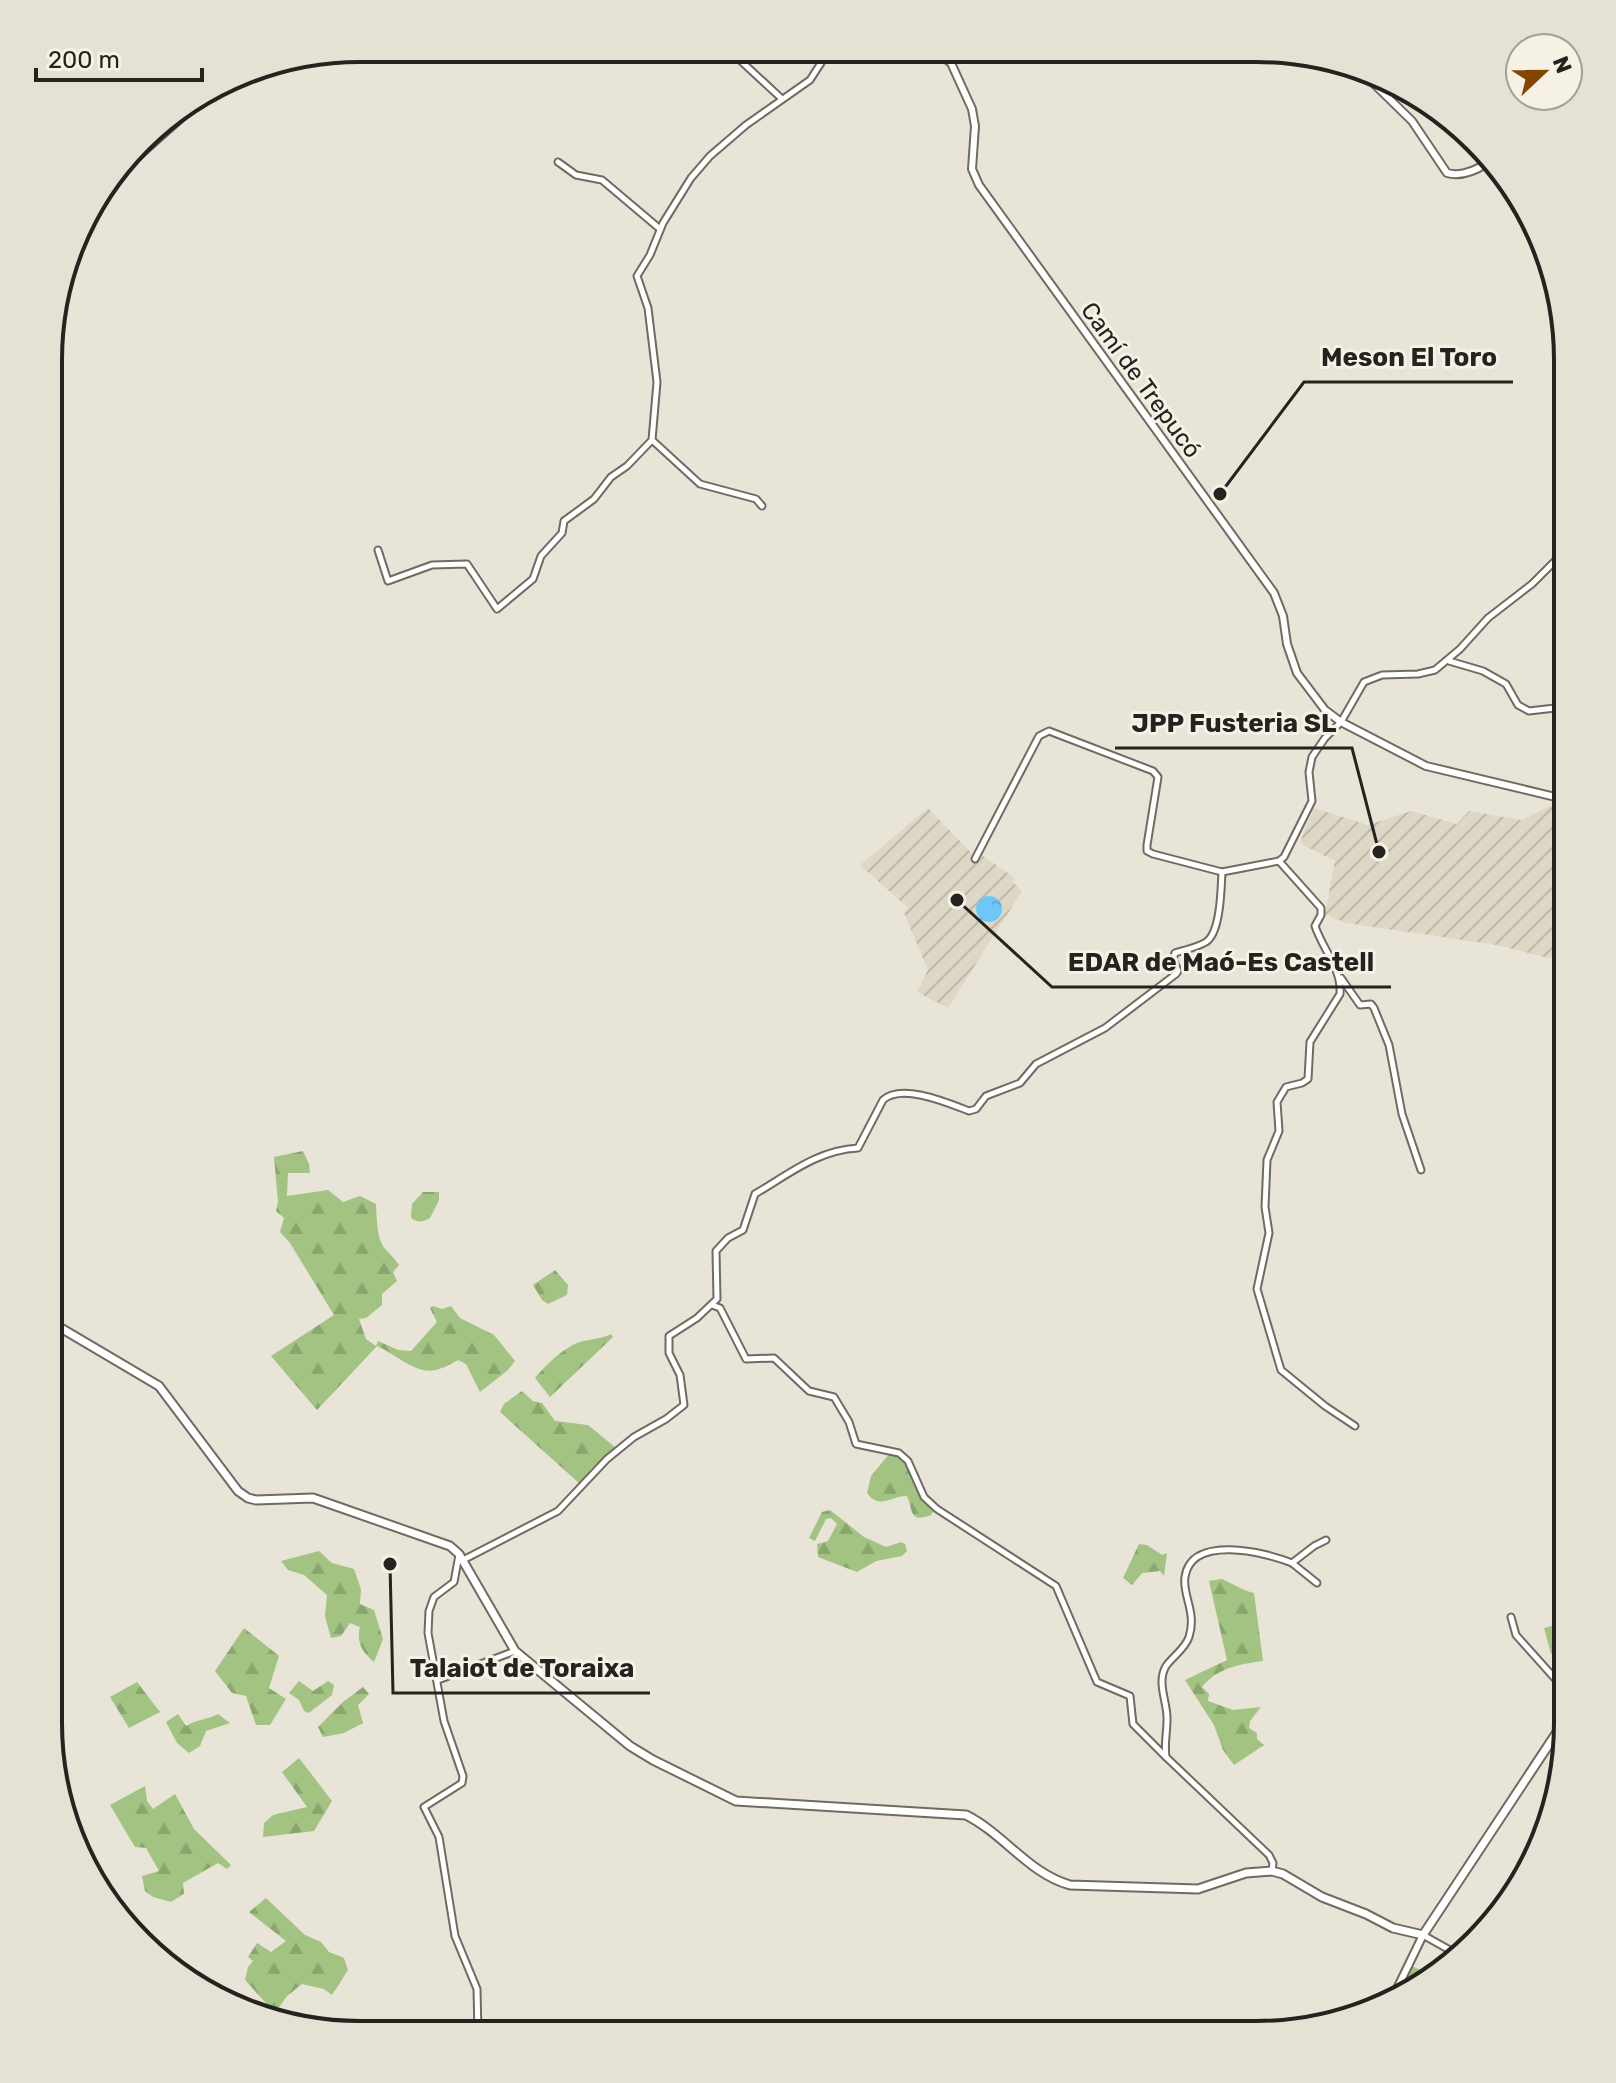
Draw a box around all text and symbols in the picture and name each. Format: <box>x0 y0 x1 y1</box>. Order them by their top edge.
scale bar <box>36 32 202 82</box>
north arrow <box>1504 32 1584 112</box>
text: 200 m <box>48 46 120 74</box>
text: N <box>1547 52 1578 77</box>
street label: Camí de Trepucó <box>1075 297 1207 463</box>
callout: Meson El Toro <box>1304 332 1513 382</box>
text: Meson El Toro <box>1321 342 1497 373</box>
callout: JPP Fusteria SL <box>1115 698 1352 748</box>
text: JPP Fusteria SL <box>1132 708 1337 739</box>
callout: EDAR de Maó-Es Castell <box>1052 937 1391 987</box>
text: EDAR de Maó-Es Castell <box>1068 947 1374 978</box>
callout: Talaiot de Toraixa <box>393 1643 650 1693</box>
text: Talaiot de Toraixa <box>410 1653 634 1684</box>

